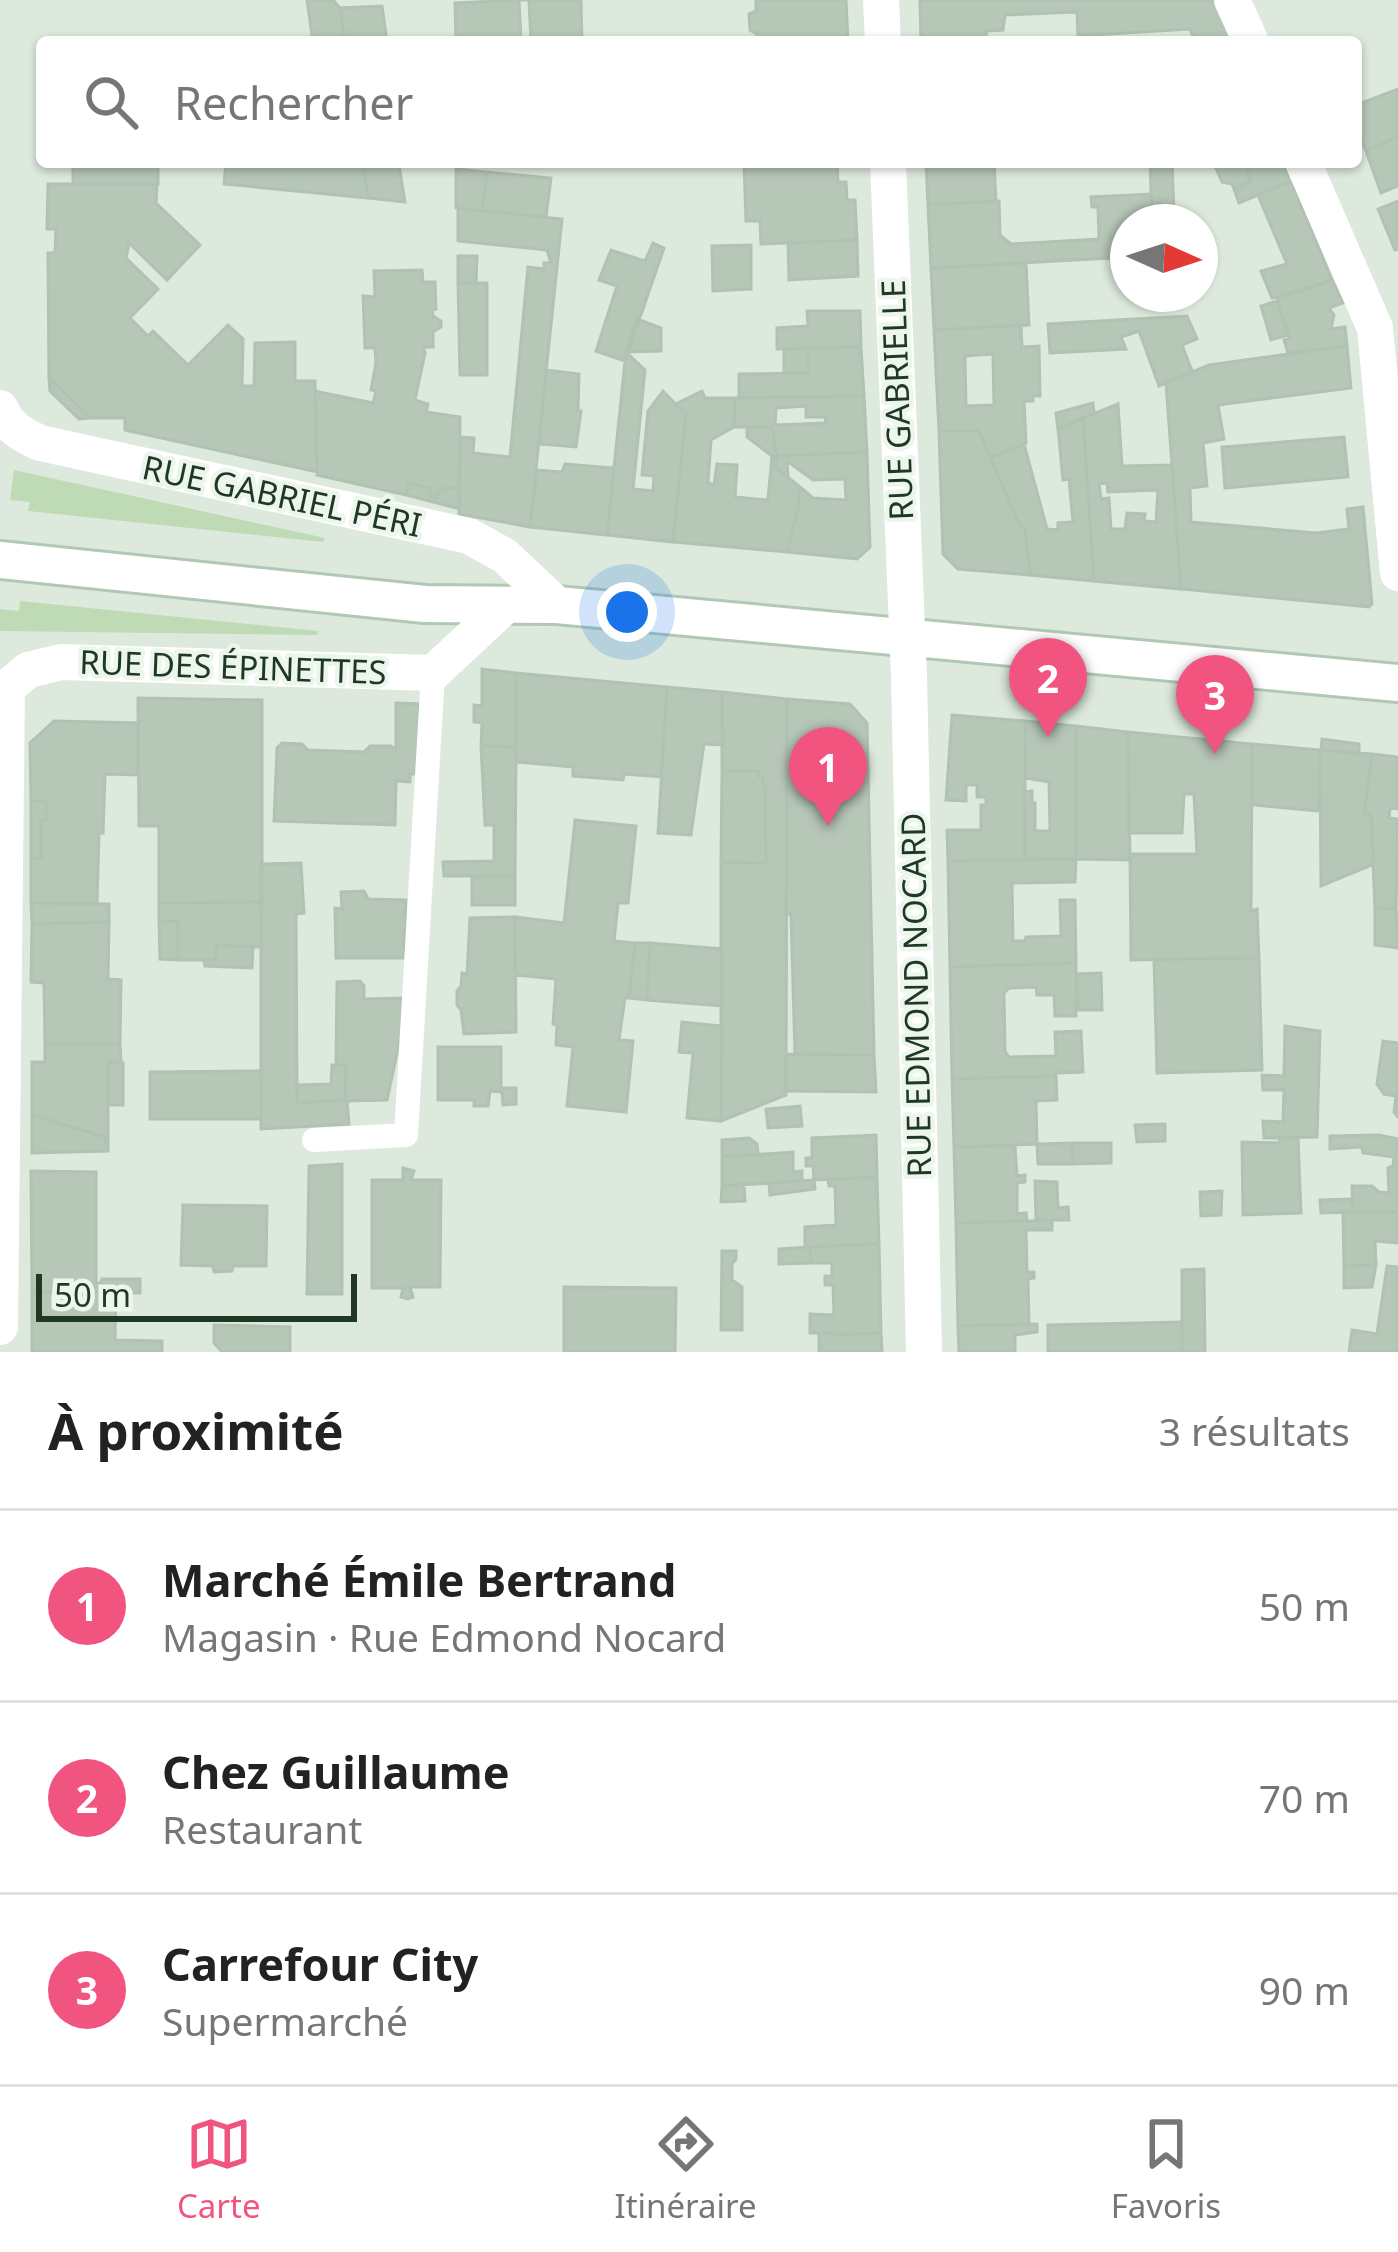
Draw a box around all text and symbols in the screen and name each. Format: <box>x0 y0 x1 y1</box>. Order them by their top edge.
search box <box>36 36 1362 168</box>
icon: search <box>78 69 144 135</box>
text: Rechercher <box>174 72 413 133</box>
north arrow <box>1110 204 1218 312</box>
street label: RUE GABRIELLE <box>870 279 923 521</box>
street label: RUE GABRIEL PÉRI <box>138 444 426 547</box>
your location <box>597 582 657 642</box>
pin: 2 <box>1009 638 1087 737</box>
street label: RUE DES ÉPINETTES <box>79 639 387 694</box>
pin: 3 <box>1176 655 1254 754</box>
pin: 1 <box>789 727 867 826</box>
street label: RUE EDMOND NOCARD <box>890 812 941 1178</box>
scale bar <box>36 1268 357 1321</box>
text: 50 m <box>54 1272 131 1317</box>
text: À proximité <box>48 1395 344 1465</box>
text: 3 résultats <box>1159 1404 1350 1457</box>
text: Marché Émile Bertrand <box>162 1549 676 1610</box>
text: 1 <box>76 1579 98 1632</box>
text: 50 m <box>1259 1579 1350 1632</box>
text: Magasin · Rue Edmond Nocard <box>162 1610 726 1663</box>
text: Chez Guillaume <box>162 1741 510 1802</box>
text: 2 <box>76 1771 98 1824</box>
text: 70 m <box>1259 1771 1350 1824</box>
text: Restaurant <box>162 1802 362 1855</box>
text: Carrefour City <box>162 1933 478 1994</box>
text: 3 <box>76 1963 98 2016</box>
text: 90 m <box>1259 1963 1350 2016</box>
text: Supermarché <box>162 1994 408 2047</box>
tab: Carte <box>177 2111 261 2228</box>
tab: Itinéraire <box>614 2111 757 2228</box>
tab: Favoris <box>1111 2111 1221 2228</box>

